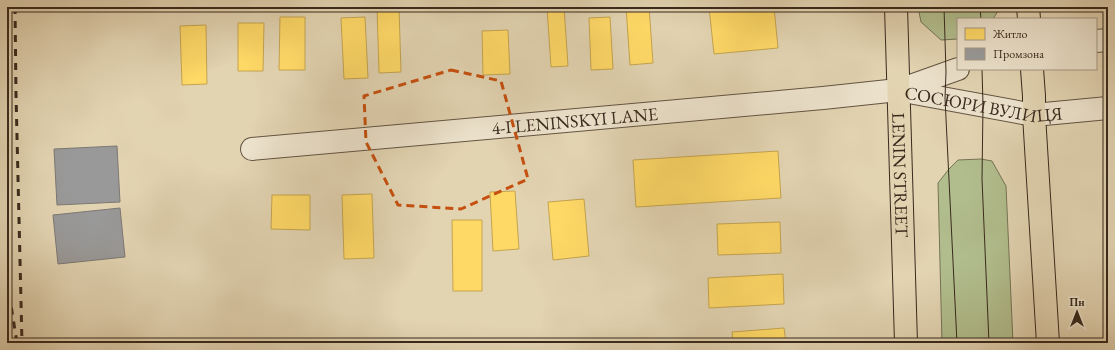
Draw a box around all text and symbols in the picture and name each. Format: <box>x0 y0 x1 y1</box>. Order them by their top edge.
legend <box>957 18 1097 70</box>
text: Житло <box>992 26 1028 42</box>
text: Промзона <box>993 46 1044 62</box>
street label: СОСЮРИ ВУЛИЦЯ <box>903 80 1064 127</box>
street label: 4-I LENINSKYI LANE <box>491 101 659 139</box>
street label: LENIN STREET <box>888 112 914 238</box>
north arrow <box>1057 292 1097 332</box>
text: Пн <box>1069 295 1085 309</box>

